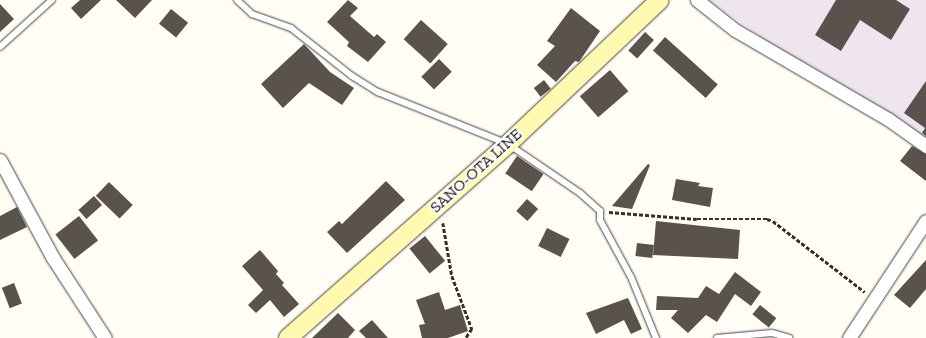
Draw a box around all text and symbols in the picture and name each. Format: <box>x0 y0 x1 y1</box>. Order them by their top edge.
street label: SANO-OTA LINE <box>426 125 526 217</box>

